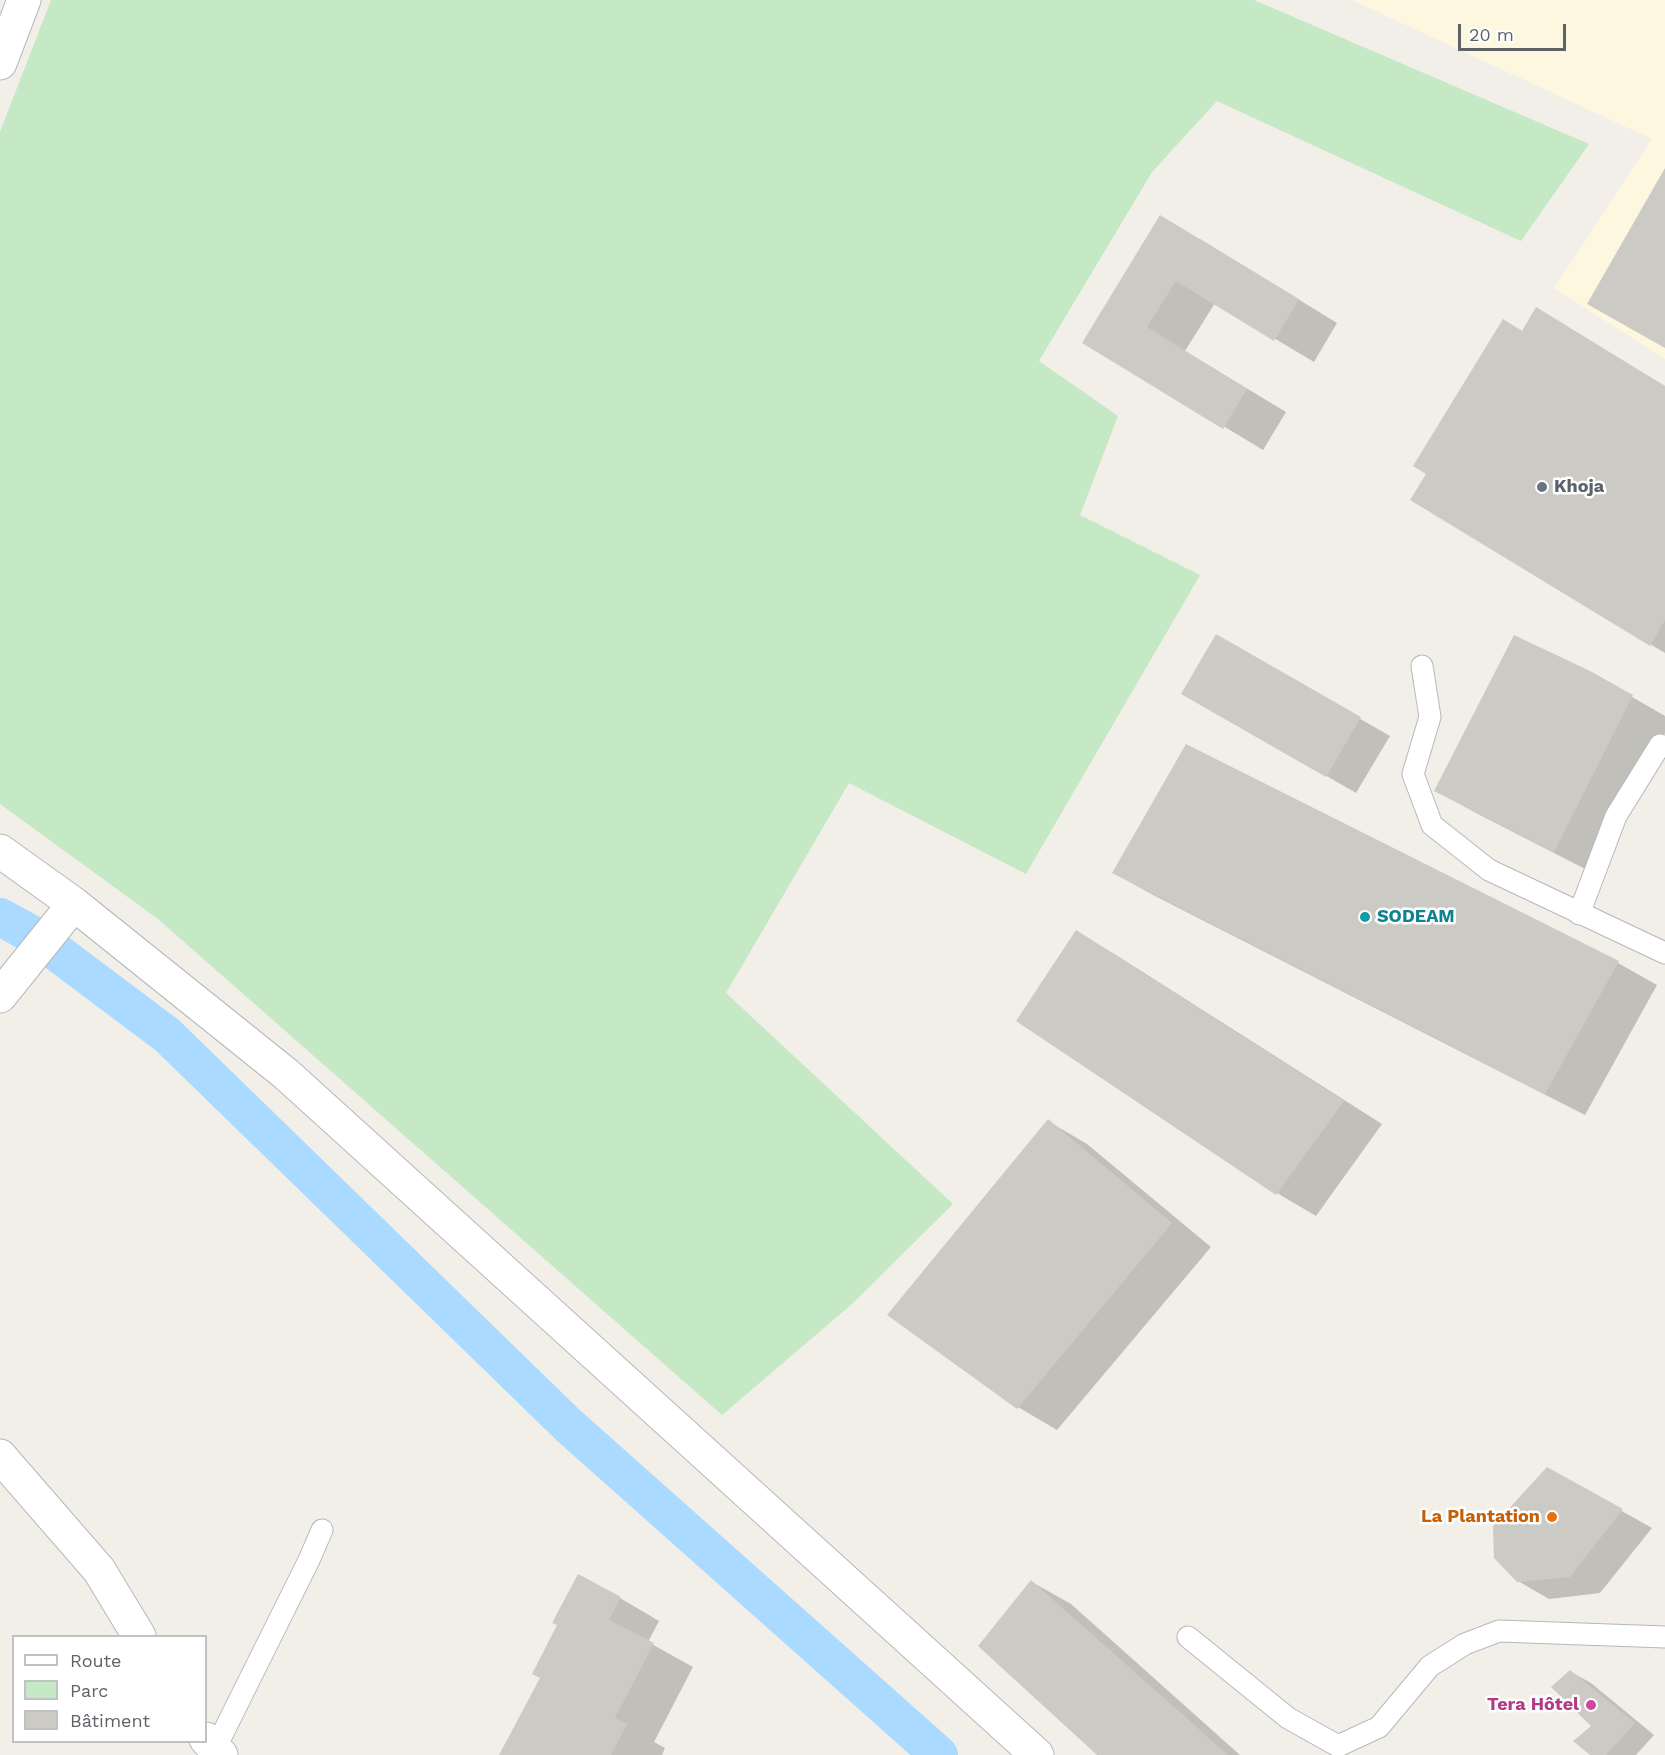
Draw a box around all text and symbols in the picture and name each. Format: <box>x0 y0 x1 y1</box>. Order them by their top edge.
scale bar <box>1461 12 1569 50</box>
text: 20 m <box>1469 24 1514 45</box>
place label: Khoja <box>1554 476 1604 498</box>
marker: Khoja <box>1535 480 1549 494</box>
place label: SODEAM <box>1377 906 1455 928</box>
marker: SODEAM <box>1358 910 1372 924</box>
place label: La Plantation <box>1421 1506 1540 1528</box>
marker: La Plantation <box>1545 1510 1559 1524</box>
legend <box>12 1635 207 1743</box>
text: Route <box>70 1650 122 1671</box>
text: Parc <box>70 1680 108 1701</box>
place label: Tera Hôtel <box>1487 1694 1579 1716</box>
marker: Tera Hôtel <box>1584 1698 1598 1712</box>
text: Bâtiment <box>70 1710 150 1731</box>

